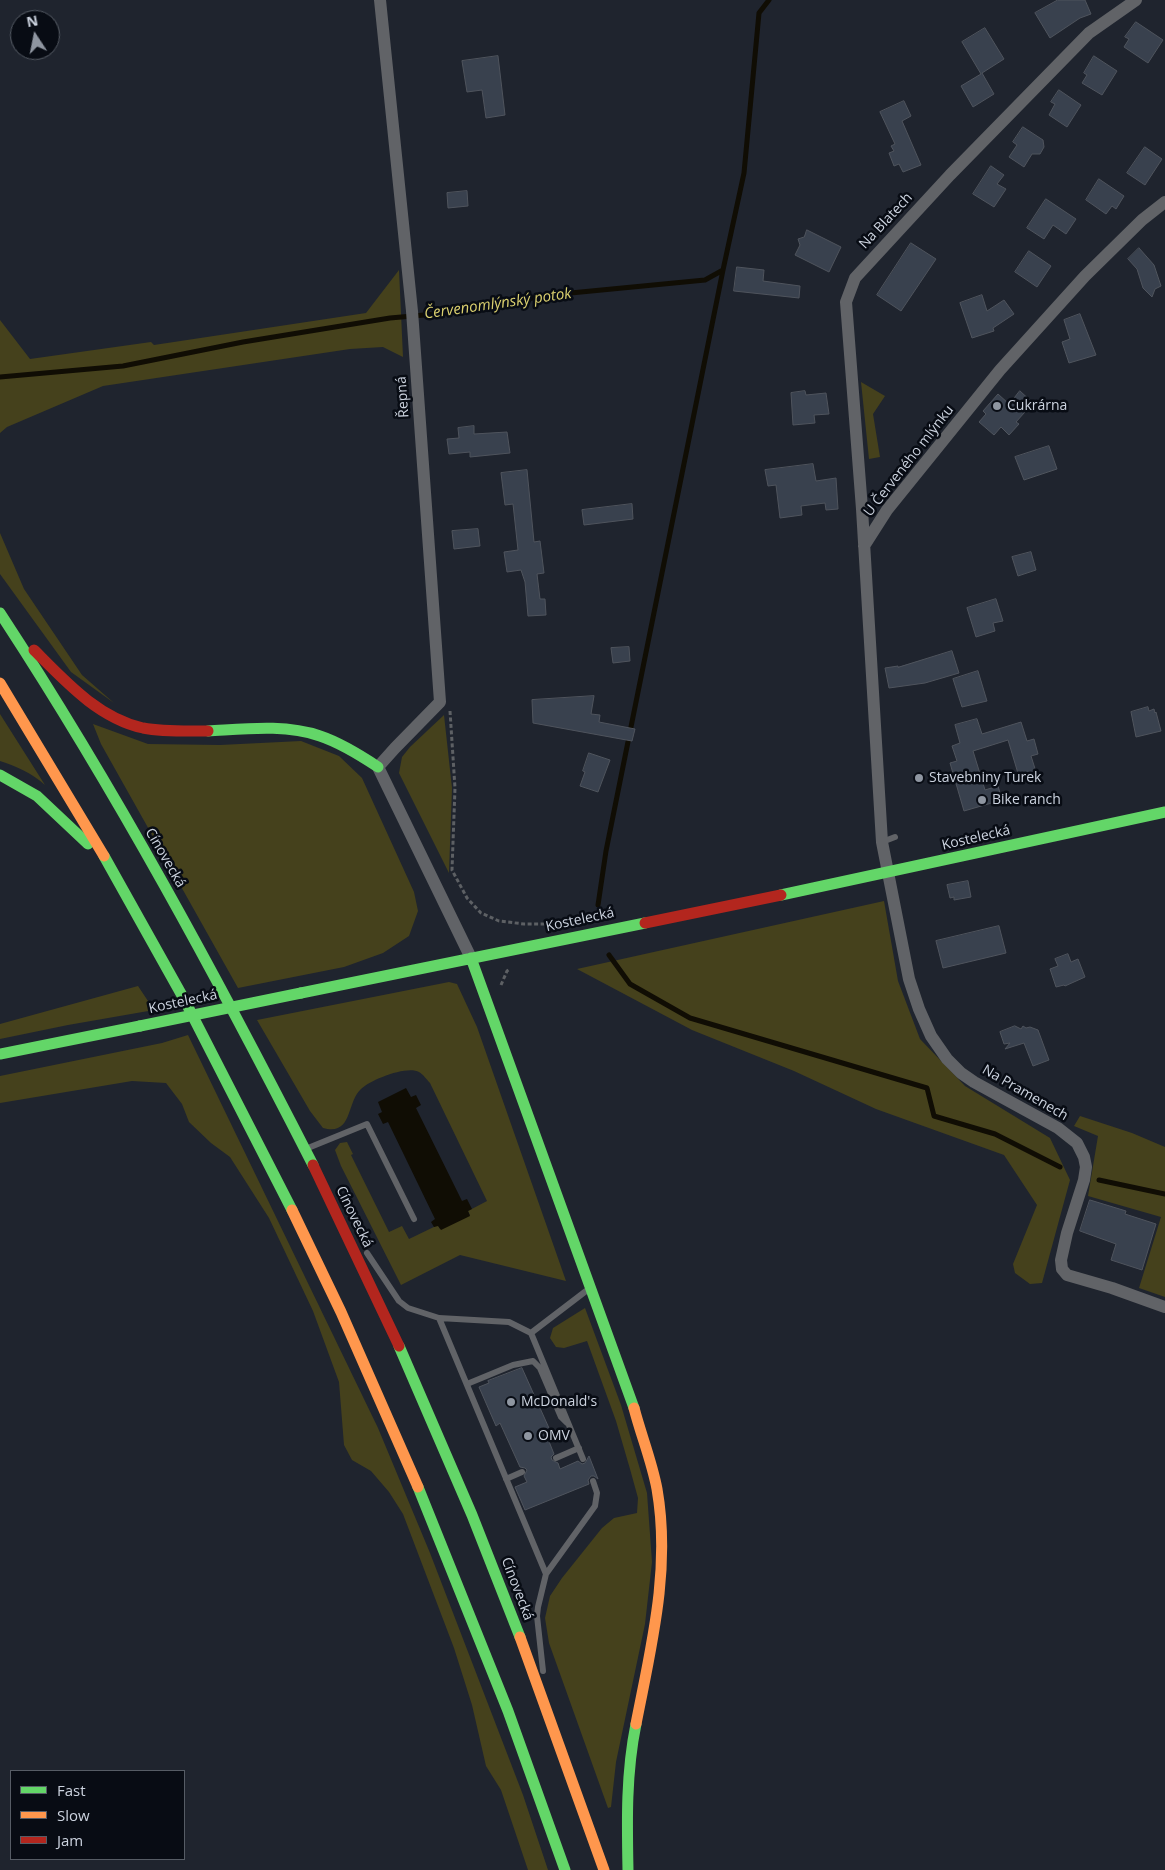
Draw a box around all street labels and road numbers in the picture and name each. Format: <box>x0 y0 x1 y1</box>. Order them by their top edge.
street label: Na Blatech <box>856 190 916 252</box>
street label: Řepná <box>393 376 413 418</box>
street label: U Červeného mlýnku <box>860 402 958 520</box>
street label: Kostelecká <box>940 822 1012 854</box>
street label: Cínovecká <box>141 825 189 891</box>
street label: Kostelecká <box>544 905 616 935</box>
street label: Kostelecká <box>147 987 219 1017</box>
street label: Na Pramenech <box>979 1062 1071 1124</box>
street label: Cínovecká <box>332 1184 376 1250</box>
street label: Cínovecká <box>497 1555 537 1623</box>

